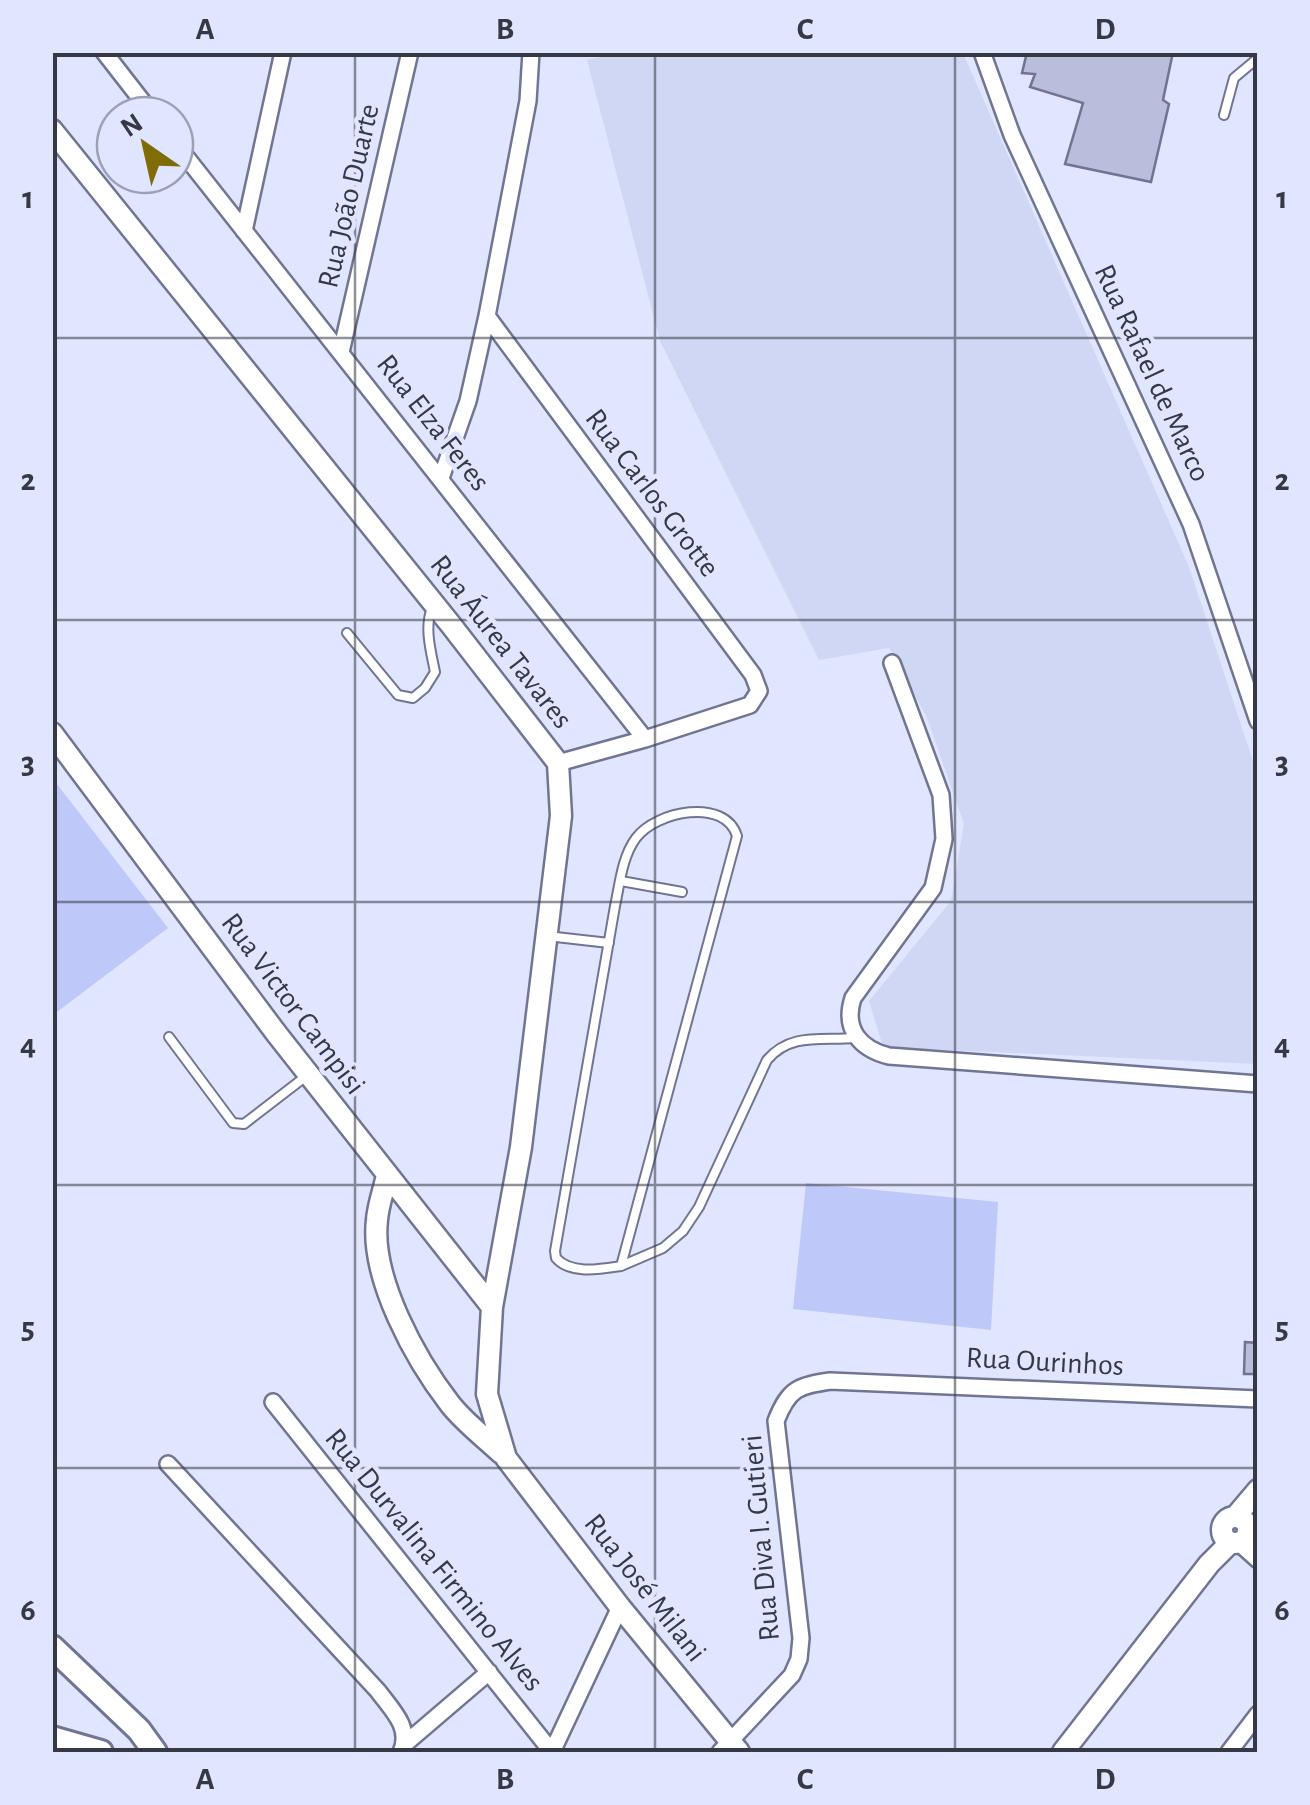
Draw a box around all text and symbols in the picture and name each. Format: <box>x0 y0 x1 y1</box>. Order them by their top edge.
text: A <box>195 13 215 45</box>
text: B <box>496 13 514 45</box>
text: C <box>797 13 814 45</box>
text: D <box>1095 13 1116 45</box>
north arrow <box>95 95 195 195</box>
street label: Rua João Duarte <box>313 101 385 291</box>
text: N <box>116 109 148 143</box>
text: 1 <box>22 182 34 214</box>
text: 1 <box>1276 182 1288 214</box>
street label: Rua Rafael de Marco <box>1089 260 1215 486</box>
street label: Rua Elza Feres <box>371 349 495 497</box>
street label: Rua Carlos Grotte <box>579 403 725 583</box>
text: 2 <box>20 464 36 496</box>
text: 2 <box>1274 464 1290 496</box>
street label: Rua Áurea Tavares <box>424 548 579 734</box>
text: 3 <box>21 747 35 779</box>
text: 3 <box>1275 747 1289 779</box>
street label: Rua Victor Campisi <box>215 908 371 1100</box>
text: 4 <box>20 1029 36 1061</box>
text: 4 <box>1274 1029 1290 1061</box>
text: 5 <box>21 1312 35 1344</box>
text: 5 <box>1275 1312 1289 1344</box>
street label: Rua Ourinhos <box>965 1343 1125 1381</box>
street label: Rua Durvalina Firmino Alves <box>319 1423 549 1697</box>
street label: Rua Diva I. Gutieri <box>737 1434 785 1642</box>
street label: Rua José Milani <box>578 1509 712 1667</box>
text: 6 <box>20 1594 36 1626</box>
text: 6 <box>1274 1594 1290 1626</box>
text: A <box>195 1763 215 1795</box>
text: B <box>496 1763 514 1795</box>
text: C <box>797 1763 814 1795</box>
text: D <box>1095 1763 1116 1795</box>

